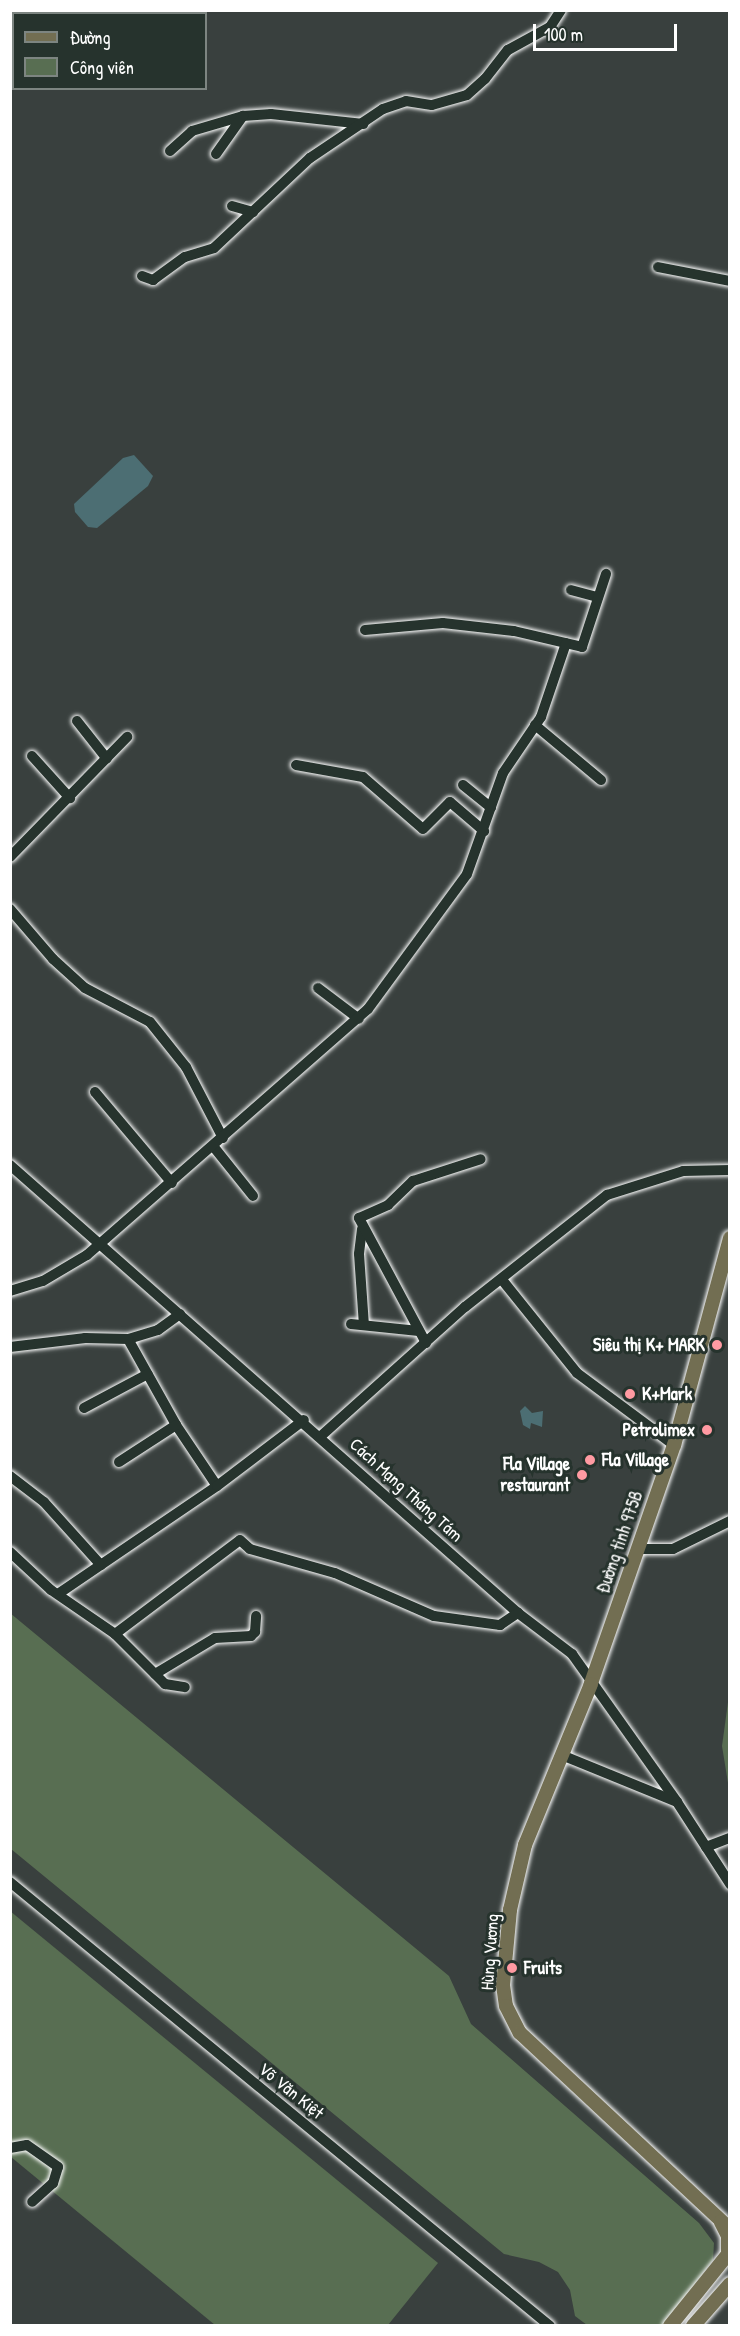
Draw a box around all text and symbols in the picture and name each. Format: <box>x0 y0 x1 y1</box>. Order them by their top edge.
legend <box>12 12 207 90</box>
scale bar <box>536 12 680 50</box>
text: 100 m <box>544 22 583 47</box>
text: Đường <box>70 25 111 50</box>
text: Công viên <box>70 55 134 80</box>
place label: Siêu thị K+ MARK <box>593 1334 705 1356</box>
marker: Siêu thị K+ MARK <box>710 1338 724 1352</box>
place label: K+Mark <box>642 1383 692 1405</box>
marker: K+Mark <box>623 1387 637 1401</box>
place label: Petrolimex <box>623 1419 695 1441</box>
marker: Petrolimex <box>700 1423 714 1437</box>
street label: Cách Mạng Tháng Tám <box>345 1434 467 1546</box>
place label: Fla Village <box>602 1449 669 1471</box>
marker: Fla Village <box>583 1453 597 1467</box>
place label: Fla Village restaurant <box>500 1454 570 1496</box>
marker: Fla Village restaurant <box>575 1468 589 1482</box>
street label: Đường tỉnh 975B <box>592 1488 648 1596</box>
street label: Hùng Vương <box>477 1913 503 1991</box>
place label: Fruits <box>524 1957 562 1979</box>
marker: Fruits <box>505 1961 519 1975</box>
street label: Võ Văn Kiệt <box>254 2058 328 2124</box>

